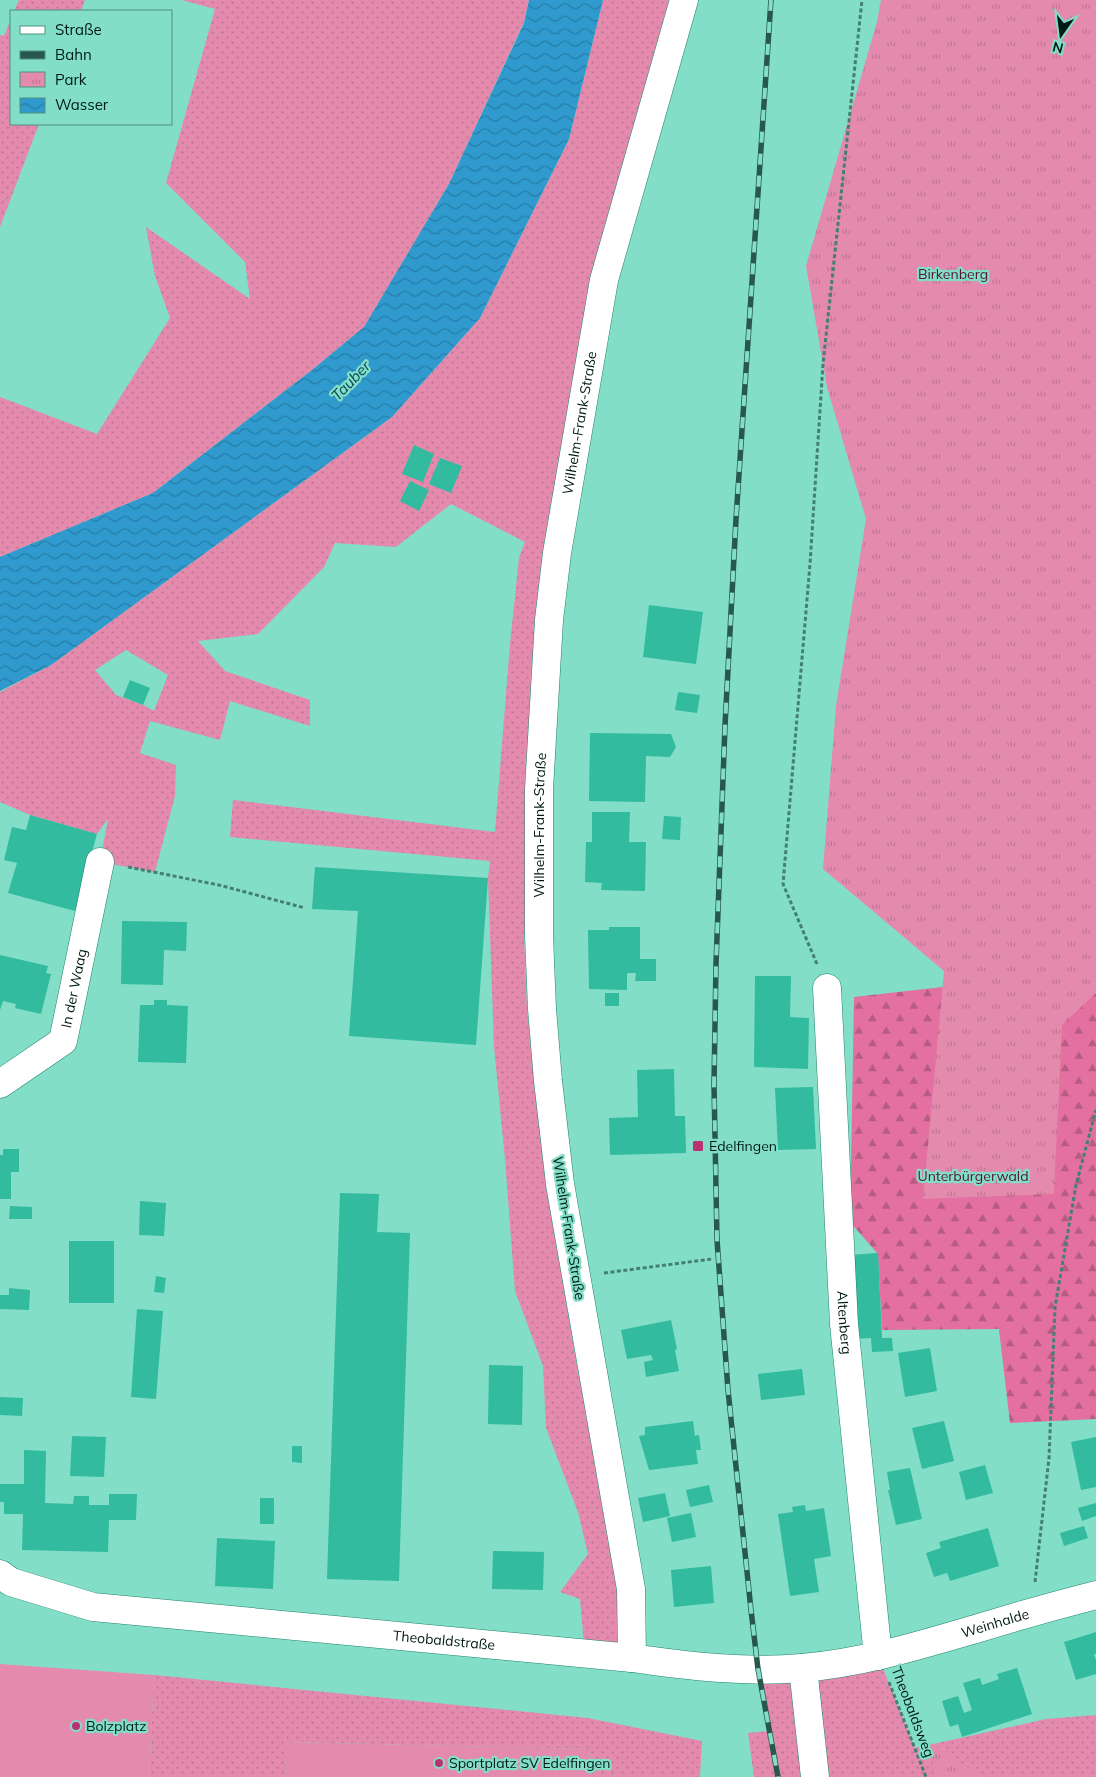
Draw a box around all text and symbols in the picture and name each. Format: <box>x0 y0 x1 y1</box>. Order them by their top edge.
legend <box>10 10 172 125</box>
north arrow <box>1036 10 1086 60</box>
text: Straße <box>55 20 102 39</box>
text: N <box>1051 38 1065 58</box>
text: Bahn <box>55 45 92 64</box>
text: Park <box>55 70 87 89</box>
text: Wasser <box>55 95 109 114</box>
park label: Birkenberg <box>918 265 988 283</box>
street label: Wilhelm-Frank-Straße <box>558 350 601 496</box>
water label: Tauber <box>327 356 375 405</box>
street label: Wilhelm-Frank-Straße <box>530 752 550 898</box>
street label: In der Waag <box>57 947 91 1030</box>
place label: Edelfingen <box>709 1137 777 1155</box>
marker: Edelfingen <box>691 1139 705 1153</box>
street label: Wilhelm-Frank-Straße <box>549 1155 589 1301</box>
park label: Unterbürgerwald <box>917 1167 1029 1185</box>
street label: Altenberg <box>833 1290 856 1355</box>
street label: Weinhalde <box>959 1605 1031 1642</box>
street label: Theobaldstraße <box>392 1626 496 1654</box>
street label: Theobaldsweg <box>887 1664 939 1760</box>
place label: Bolzplatz <box>86 1717 146 1735</box>
marker: Bolzplatz <box>70 1720 82 1732</box>
place label: Sportplatz SV Edelfingen <box>449 1754 610 1772</box>
marker: Sportplatz SV Edelfingen <box>433 1757 445 1769</box>

